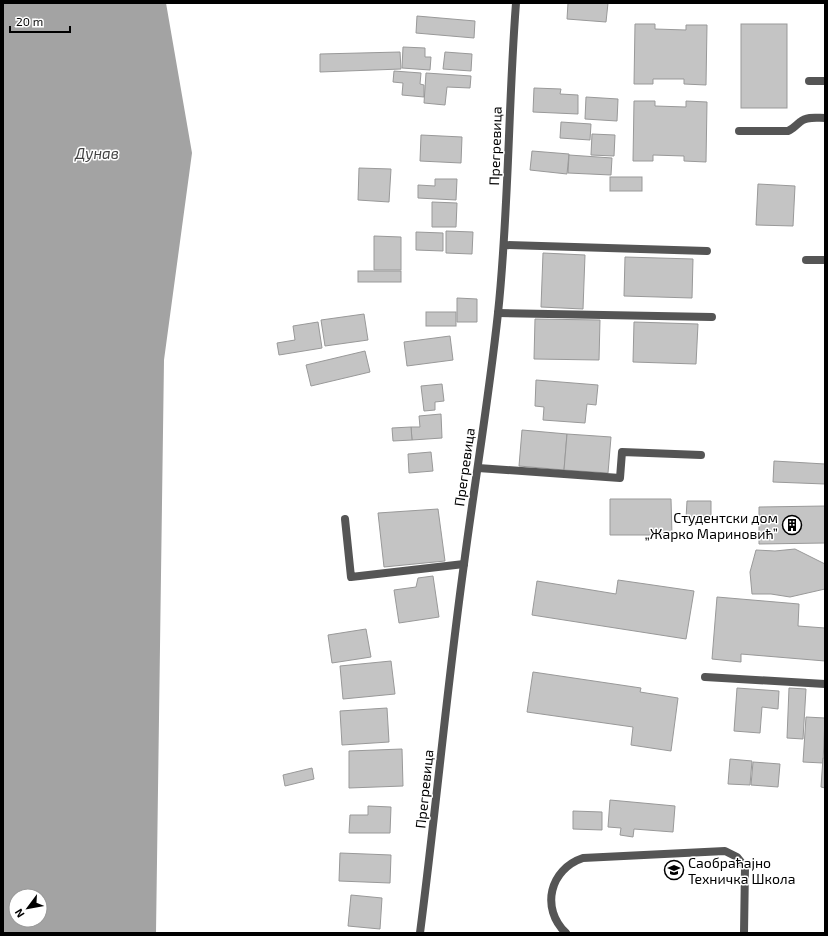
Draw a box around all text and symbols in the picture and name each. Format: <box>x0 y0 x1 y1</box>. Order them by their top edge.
scale bar <box>10 8 70 34</box>
text: 20 m <box>16 14 43 28</box>
street label: Прегревица <box>485 106 505 186</box>
water label: Дунав <box>74 144 119 162</box>
street label: Прегревица <box>450 427 478 507</box>
place label: Студентски дом „Жарко Мариновић” <box>644 509 778 542</box>
building icon: Студентски дом „Жарко Мариновић” <box>781 514 803 536</box>
street label: Прегревица <box>411 749 437 829</box>
place label: Саобраћајно Техничка Школа <box>688 854 795 887</box>
school or university icon: Саобраћајно Техничка Школа <box>663 859 685 881</box>
north arrow <box>8 888 48 928</box>
text: N <box>11 907 27 920</box>

